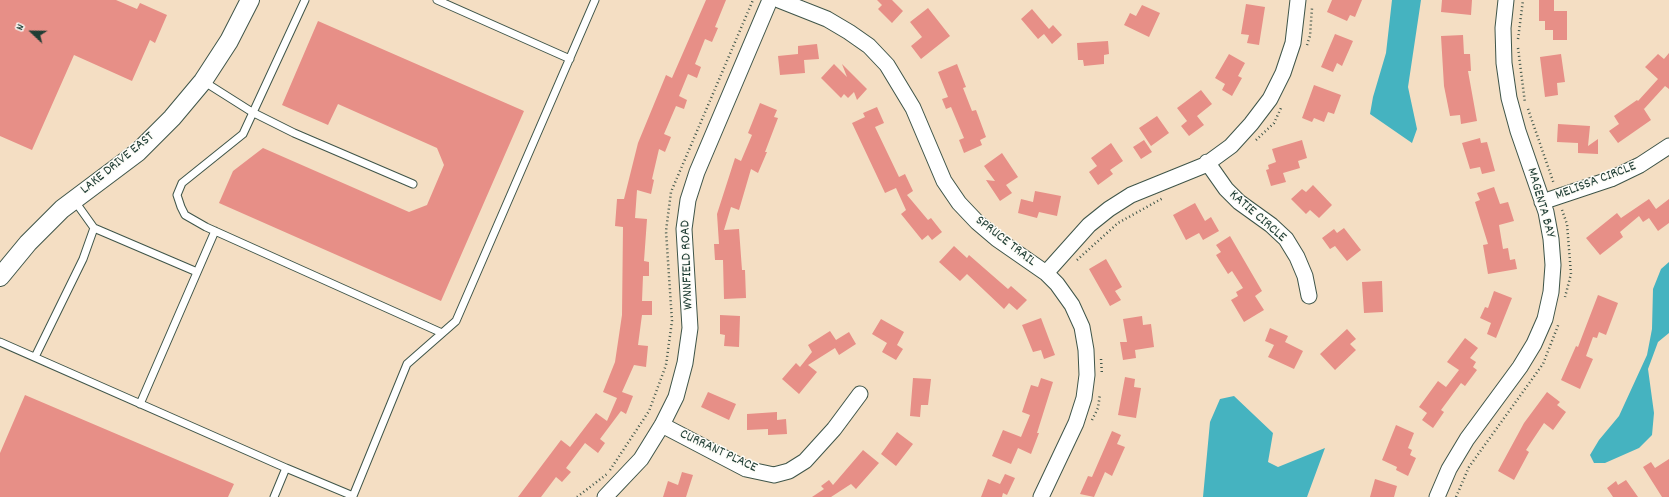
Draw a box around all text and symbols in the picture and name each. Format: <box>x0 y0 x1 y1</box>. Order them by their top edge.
north arrow <box>12 12 52 52</box>
text: N <box>12 22 29 33</box>
street label: LAKE DRIVE EAST <box>78 129 158 199</box>
street label: MELISSA CIRCLE <box>1553 159 1639 205</box>
street label: MAGENTA BAY <box>1522 166 1558 240</box>
street label: KATIE CIRCLE <box>1225 187 1289 247</box>
street label: SPRUCE TRAIL <box>971 213 1039 271</box>
street label: WYNNFIELD ROAD <box>678 220 698 310</box>
street label: CURRANT PLACE <box>677 427 759 477</box>

